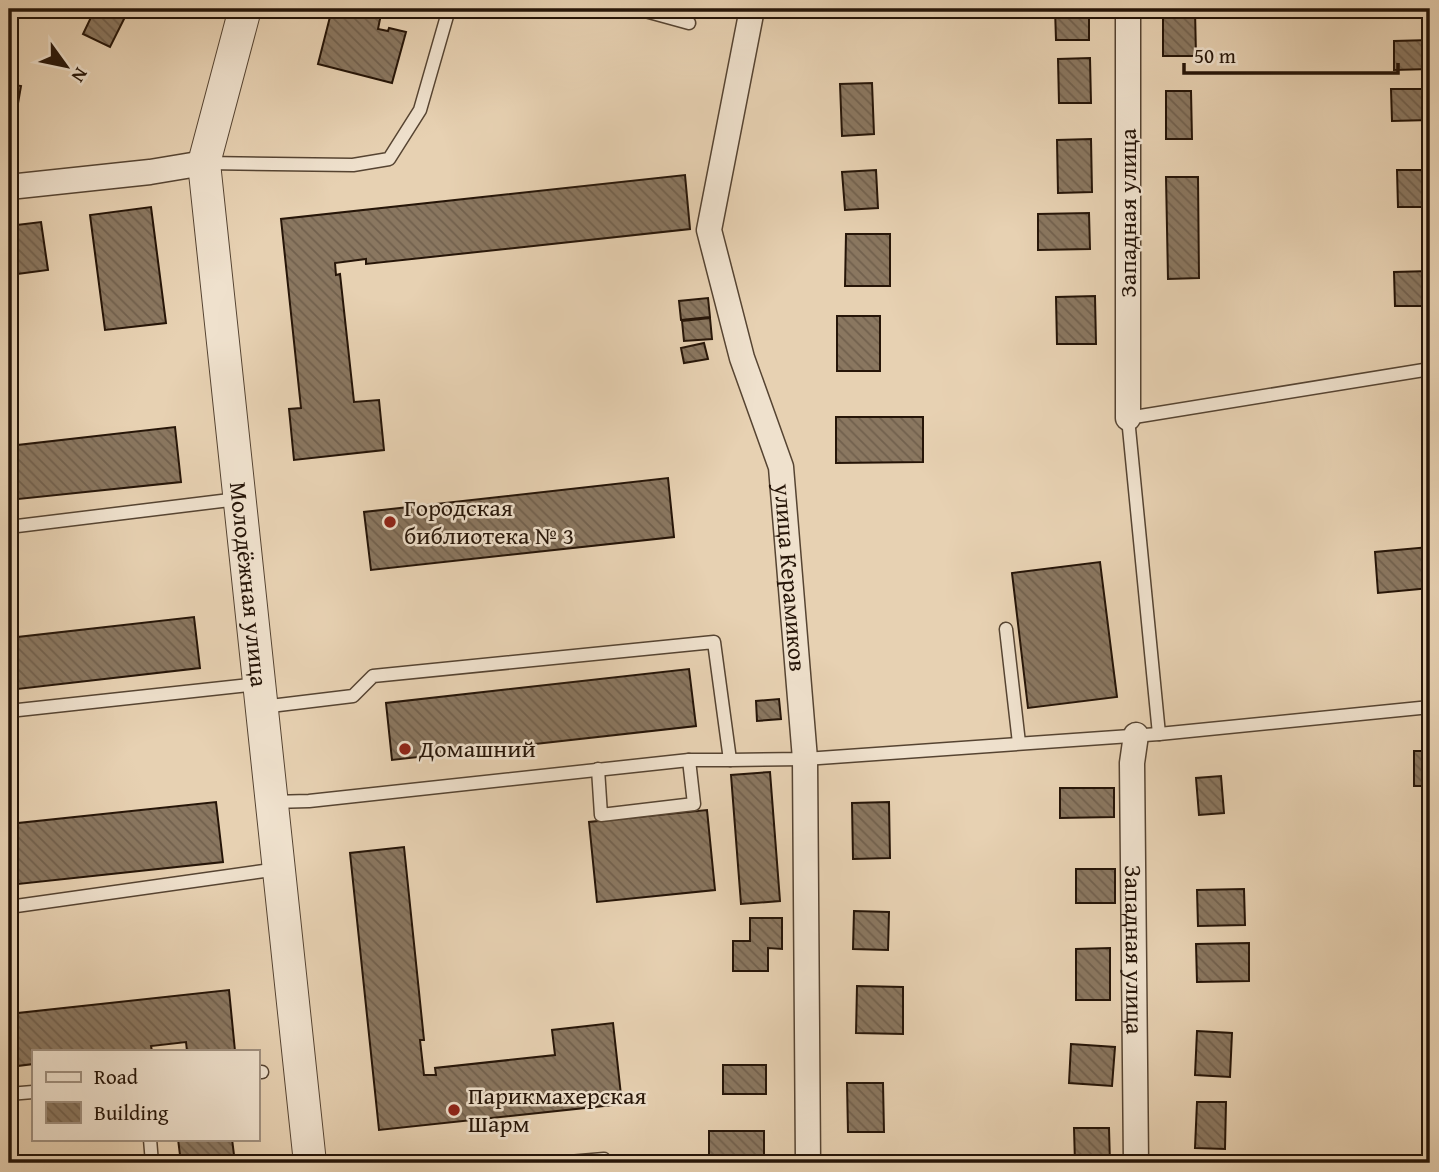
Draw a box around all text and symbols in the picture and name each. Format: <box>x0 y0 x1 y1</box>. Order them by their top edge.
north arrow <box>32 32 102 102</box>
scale bar <box>1184 32 1397 76</box>
text: 50 m <box>1194 40 1236 71</box>
text: N <box>65 62 95 88</box>
street label: Западная улица <box>1110 128 1145 298</box>
street label: Молодёжная улица <box>221 480 277 689</box>
street label: улица Керамиков <box>765 481 816 673</box>
place label: Городская библиотека № 3 <box>404 490 574 553</box>
marker: Городская библиотека № 3 <box>382 514 398 530</box>
place label: Домашний <box>418 731 536 766</box>
marker: Домашний <box>397 741 413 757</box>
street label: Западная улица <box>1116 865 1153 1035</box>
legend <box>32 1050 259 1140</box>
text: Road <box>94 1061 139 1092</box>
place label: Парикмахерская Шарм <box>468 1078 646 1141</box>
text: Building <box>94 1097 169 1128</box>
marker: Парикмахерская Шарм <box>446 1102 462 1118</box>

